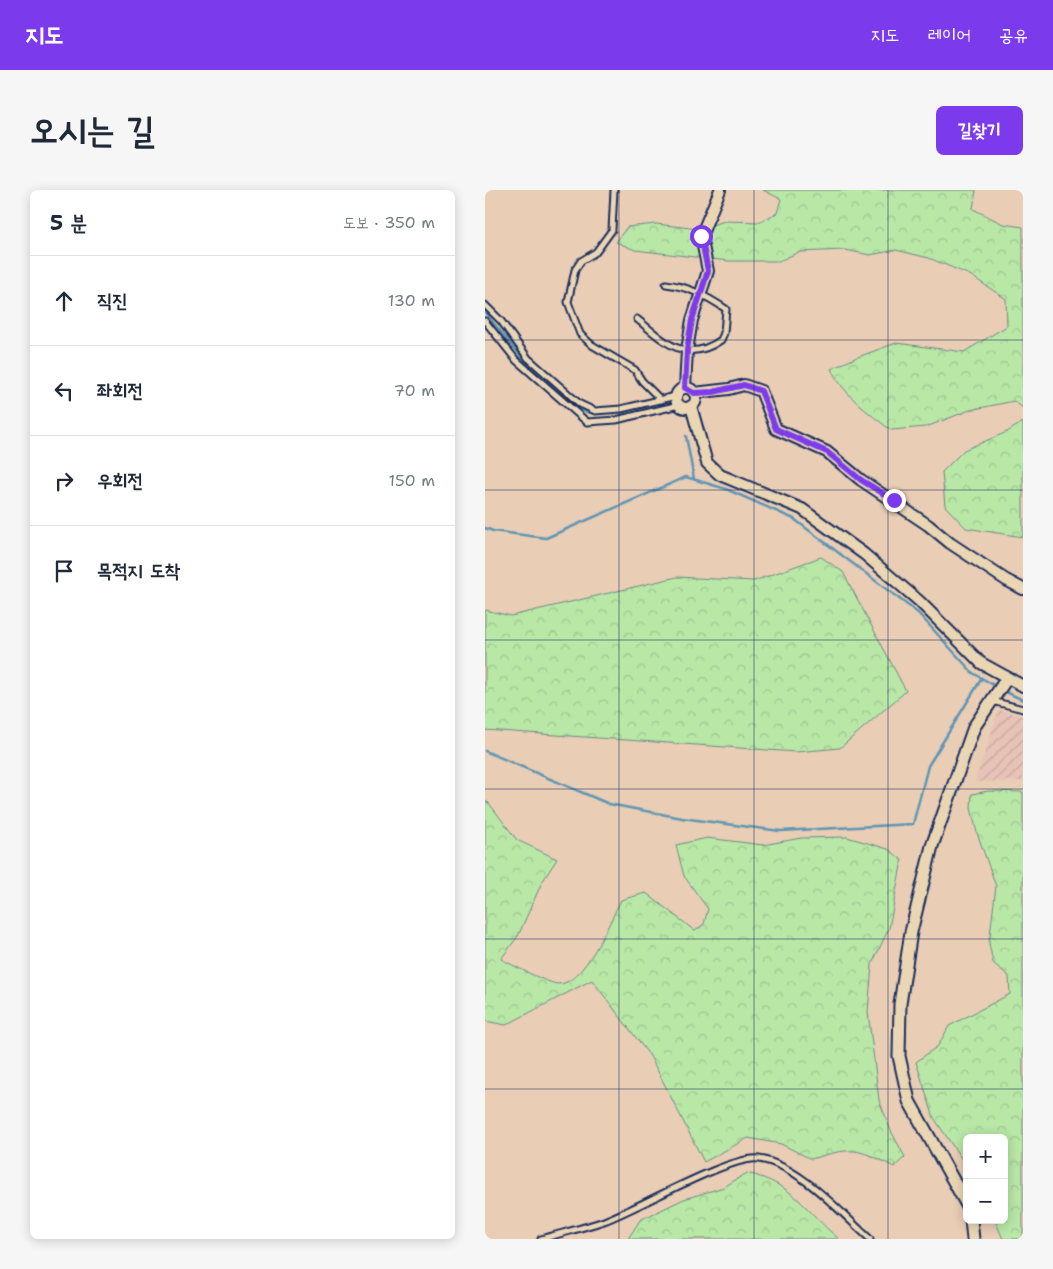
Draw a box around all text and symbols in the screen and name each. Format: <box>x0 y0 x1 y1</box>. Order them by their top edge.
text: 지도 <box>25 19 64 51</box>
text: 지도 <box>871 23 900 47</box>
text: 레이어 <box>928 23 971 47</box>
text: 공유 <box>999 23 1028 47</box>
text: 오시는 길 <box>30 106 155 153</box>
button: 길찾기 <box>936 106 1023 155</box>
text: 5 분 <box>50 209 87 237</box>
text: 도보 · 350 m <box>343 212 435 233</box>
route start <box>690 225 713 248</box>
icon: ahead <box>50 287 78 315</box>
text: 직진 <box>97 288 128 313</box>
text: 130 m <box>388 290 435 311</box>
icon: left <box>50 377 78 405</box>
text: 좌회전 <box>97 378 143 403</box>
text: 70 m <box>394 380 435 401</box>
icon: right <box>50 467 78 495</box>
text: 우회전 <box>97 468 143 493</box>
text: 150 m <box>388 470 435 491</box>
route end <box>883 489 906 512</box>
icon: arrive <box>50 557 78 585</box>
text: 목적지 도착 <box>97 558 180 583</box>
map controls <box>963 1134 1008 1224</box>
button: + <box>963 1134 1008 1179</box>
button: − <box>963 1179 1008 1224</box>

